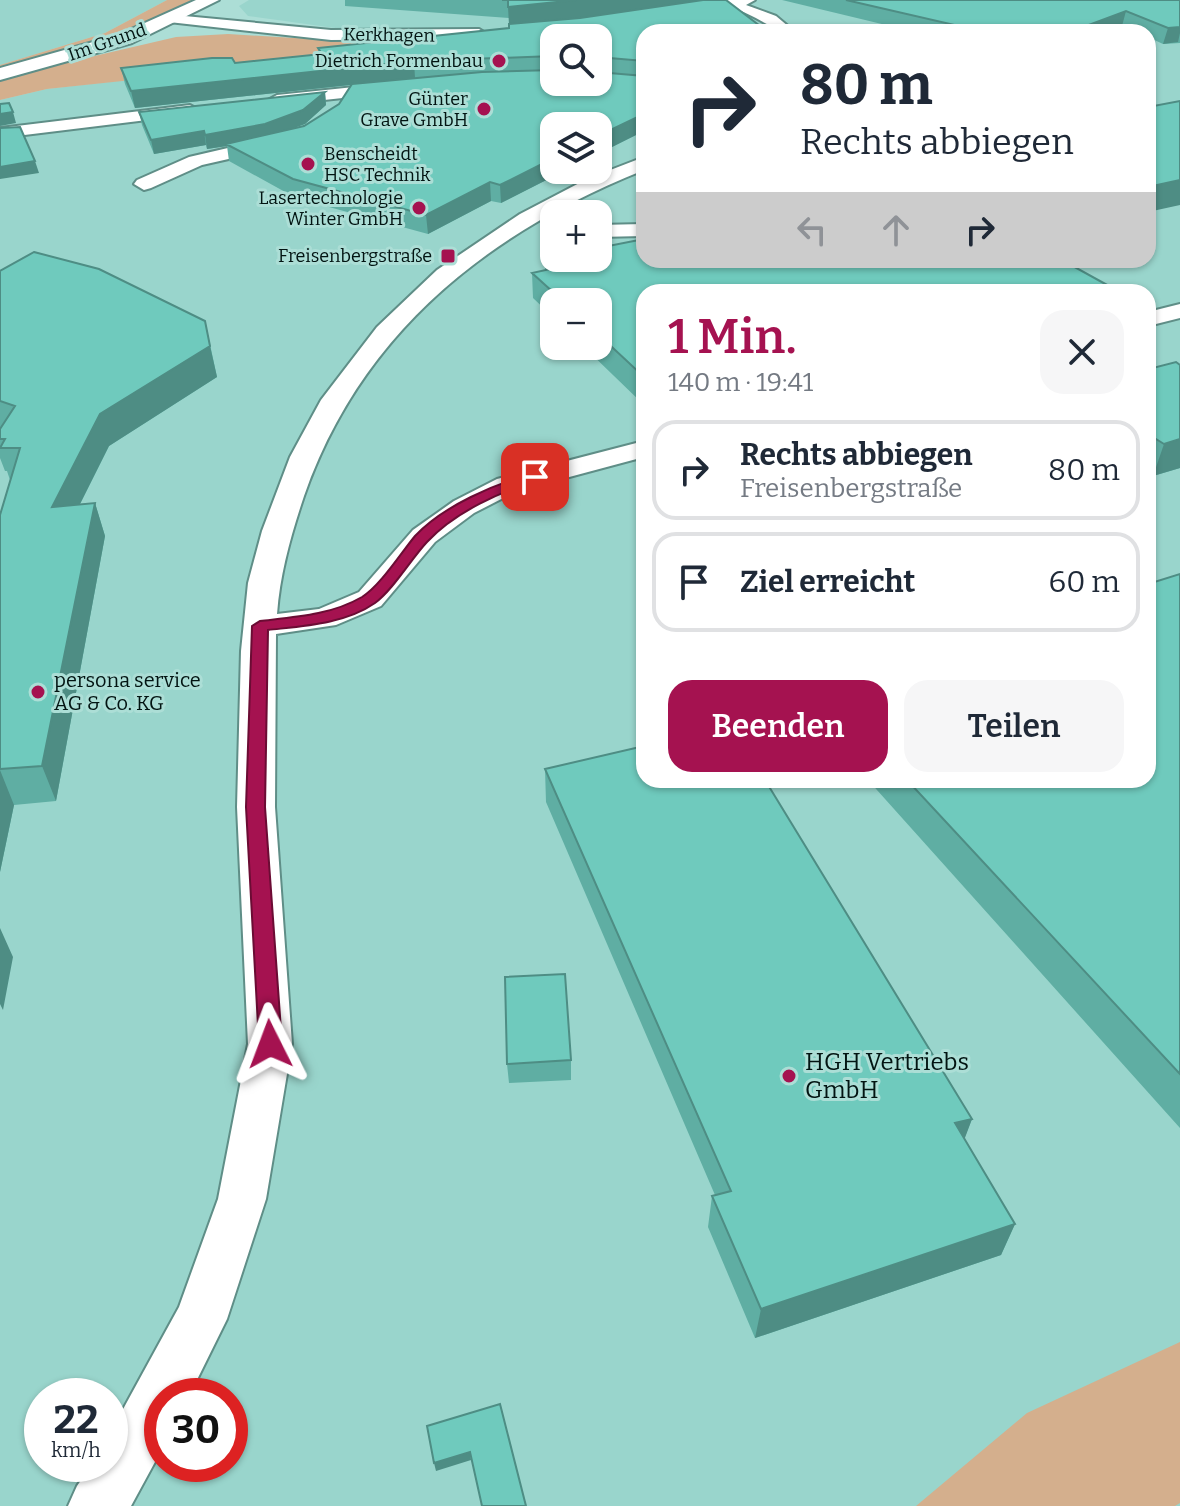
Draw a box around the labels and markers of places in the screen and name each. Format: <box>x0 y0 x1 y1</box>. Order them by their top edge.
place label: Dietrich Formenbau <box>315 50 483 72</box>
marker: Dietrich Formenbau <box>490 52 508 70</box>
place label: Günter Grave GmbH <box>360 88 468 131</box>
marker: Günter Grave GmbH <box>475 100 493 118</box>
place label: Benscheidt HSC Technik <box>324 143 431 186</box>
marker: Benscheidt HSC Technik <box>299 155 317 173</box>
place label: Lasertechnologie Winter GmbH <box>259 187 403 230</box>
marker: Lasertechnologie Winter GmbH <box>410 199 428 217</box>
place label: Freisenbergstraße <box>278 245 432 267</box>
marker: Freisenbergstraße <box>439 247 457 265</box>
pin <box>501 443 569 511</box>
place label: persona service AG & Co. KG <box>54 668 201 715</box>
marker: persona service AG & Co. KG <box>29 683 47 701</box>
place label: HGH Vertriebs GmbH <box>805 1048 969 1104</box>
marker: HGH Vertriebs GmbH <box>780 1067 798 1085</box>

